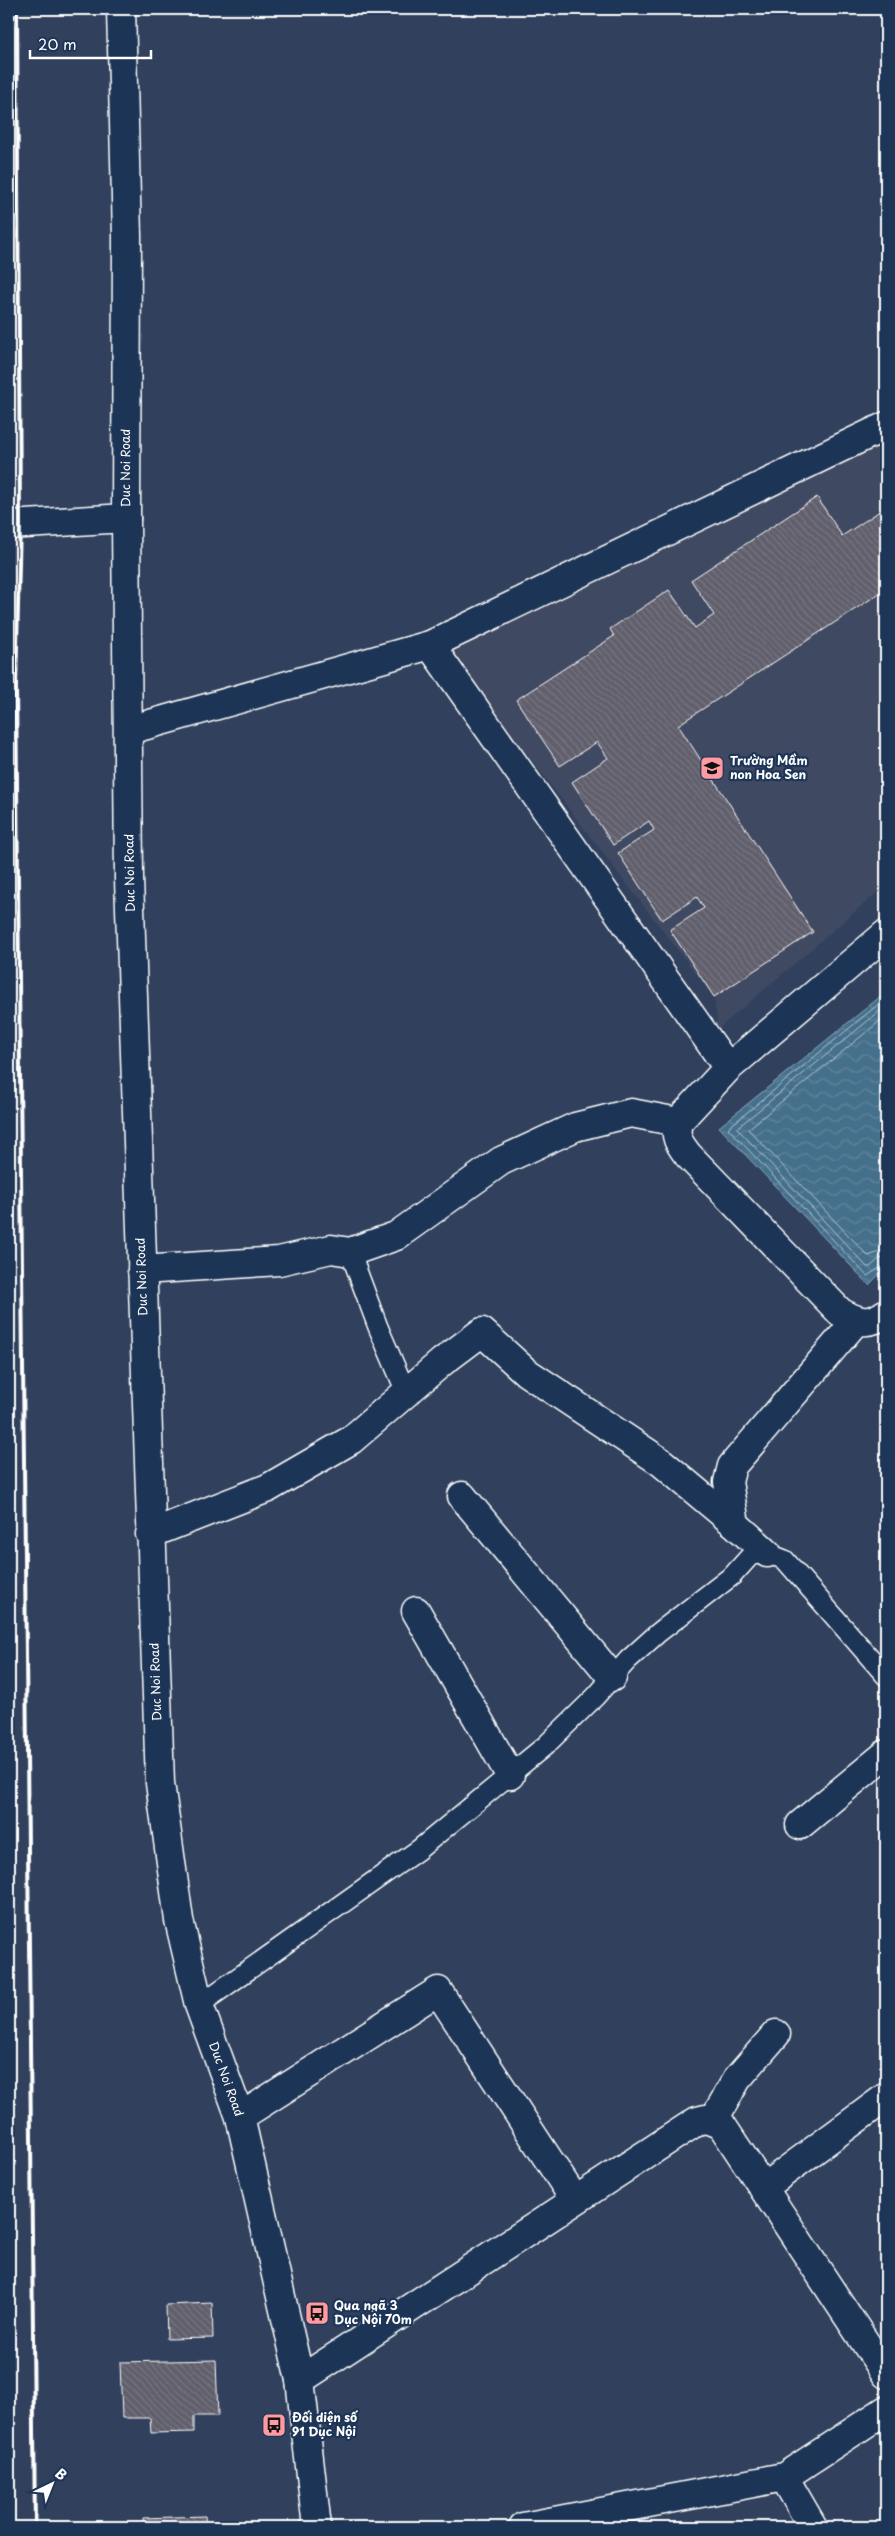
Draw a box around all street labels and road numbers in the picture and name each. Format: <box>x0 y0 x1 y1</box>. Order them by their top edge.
street label: Duc Noi Road <box>116 429 134 507</box>
street label: Duc Noi Road <box>119 834 139 912</box>
street label: Duc Noi Road <box>131 1237 151 1317</box>
street label: Duc Noi Road <box>145 1642 165 1722</box>
street label: Duc Noi Road <box>205 2039 249 2119</box>

